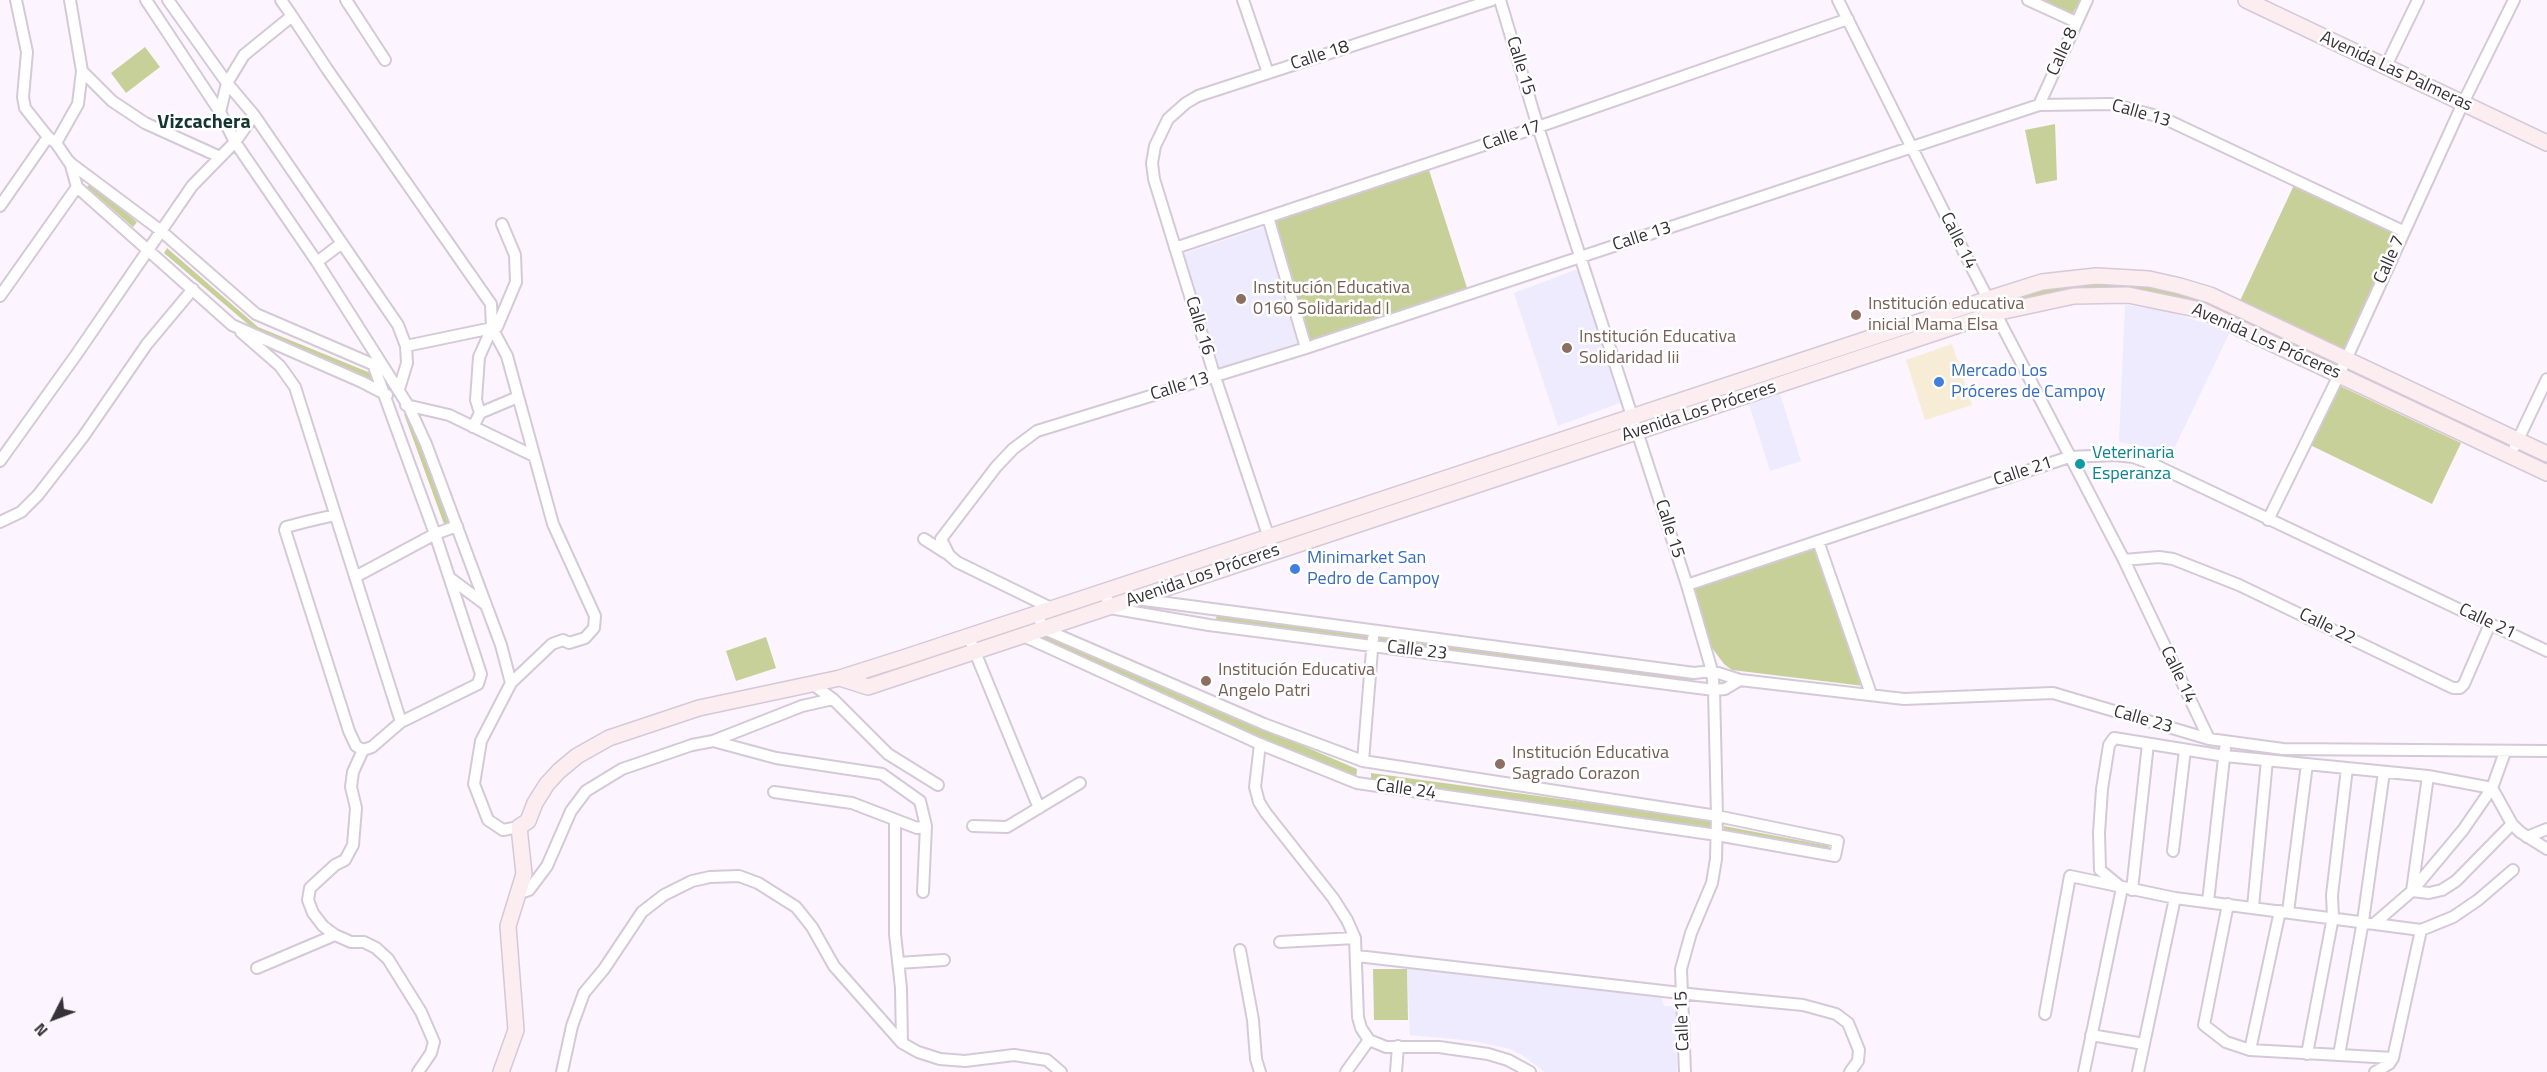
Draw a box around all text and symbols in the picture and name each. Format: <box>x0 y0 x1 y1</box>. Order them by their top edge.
street label: Calle 8 <box>2043 25 2083 79</box>
street label: Avenida Las Palmeras <box>2316 27 2476 117</box>
street label: Calle 15 <box>1501 34 1539 98</box>
street label: Calle 18 <box>1288 36 1352 76</box>
street label: Calle 13 <box>2109 95 2173 133</box>
district label: Vizcachera <box>157 111 251 135</box>
street label: Calle 17 <box>1480 116 1544 156</box>
street label: Calle 14 <box>1935 209 1981 273</box>
street label: Calle 13 <box>1610 217 1674 257</box>
street label: Calle 7 <box>2370 233 2410 287</box>
place label: Institución Educativa 0160 Solidaridad I <box>1253 278 1410 320</box>
marker: Institución Educativa 0160 Solidaridad I <box>1234 292 1248 306</box>
street label: Calle 16 <box>1180 294 1218 358</box>
place label: Institución educativa inicial Mama Elsa <box>1868 294 2024 336</box>
street label: Avenida Los Próceres <box>2188 299 2344 385</box>
marker: Institución educativa inicial Mama Elsa <box>1849 308 1863 322</box>
place label: Institución Educativa Solidaridad Iii <box>1579 327 1736 370</box>
marker: Institución Educativa Solidaridad Iii <box>1560 341 1574 355</box>
place label: Mercado Los Próceres de Campoy <box>1951 361 2105 404</box>
street label: Calle 13 <box>1148 368 1212 406</box>
marker: Mercado Los Próceres de Campoy <box>1932 375 1946 389</box>
street label: Avenida Los Próceres <box>1619 377 1779 447</box>
place label: Veterinaria Esperanza <box>2092 443 2174 486</box>
street label: Calle 21 <box>1991 452 2055 492</box>
marker: Veterinaria Esperanza <box>2073 457 2087 471</box>
street label: Calle 15 <box>1649 497 1689 561</box>
street label: Avenida Los Próceres <box>1123 540 1283 612</box>
place label: Minimarket San Pedro de Campoy <box>1307 548 1440 590</box>
marker: Minimarket San Pedro de Campoy <box>1288 562 1302 576</box>
street label: Calle 21 <box>2455 599 2519 645</box>
street label: Calle 22 <box>2295 604 2359 650</box>
street label: Calle 23 <box>1386 637 1448 665</box>
street label: Calle 14 <box>2155 643 2201 707</box>
place label: Institución Educativa Angelo Patri <box>1218 660 1375 702</box>
marker: Institución Educativa Angelo Patri <box>1199 674 1213 688</box>
street label: Calle 23 <box>2111 701 2175 739</box>
place label: Institución Educativa Sagrado Corazon <box>1512 743 1669 786</box>
marker: Institución Educativa Sagrado Corazon <box>1493 757 1507 771</box>
street label: Calle 24 <box>1375 775 1437 805</box>
north arrow <box>24 988 84 1048</box>
street label: Calle 15 <box>1671 990 1695 1052</box>
text: N <box>28 1018 53 1042</box>

